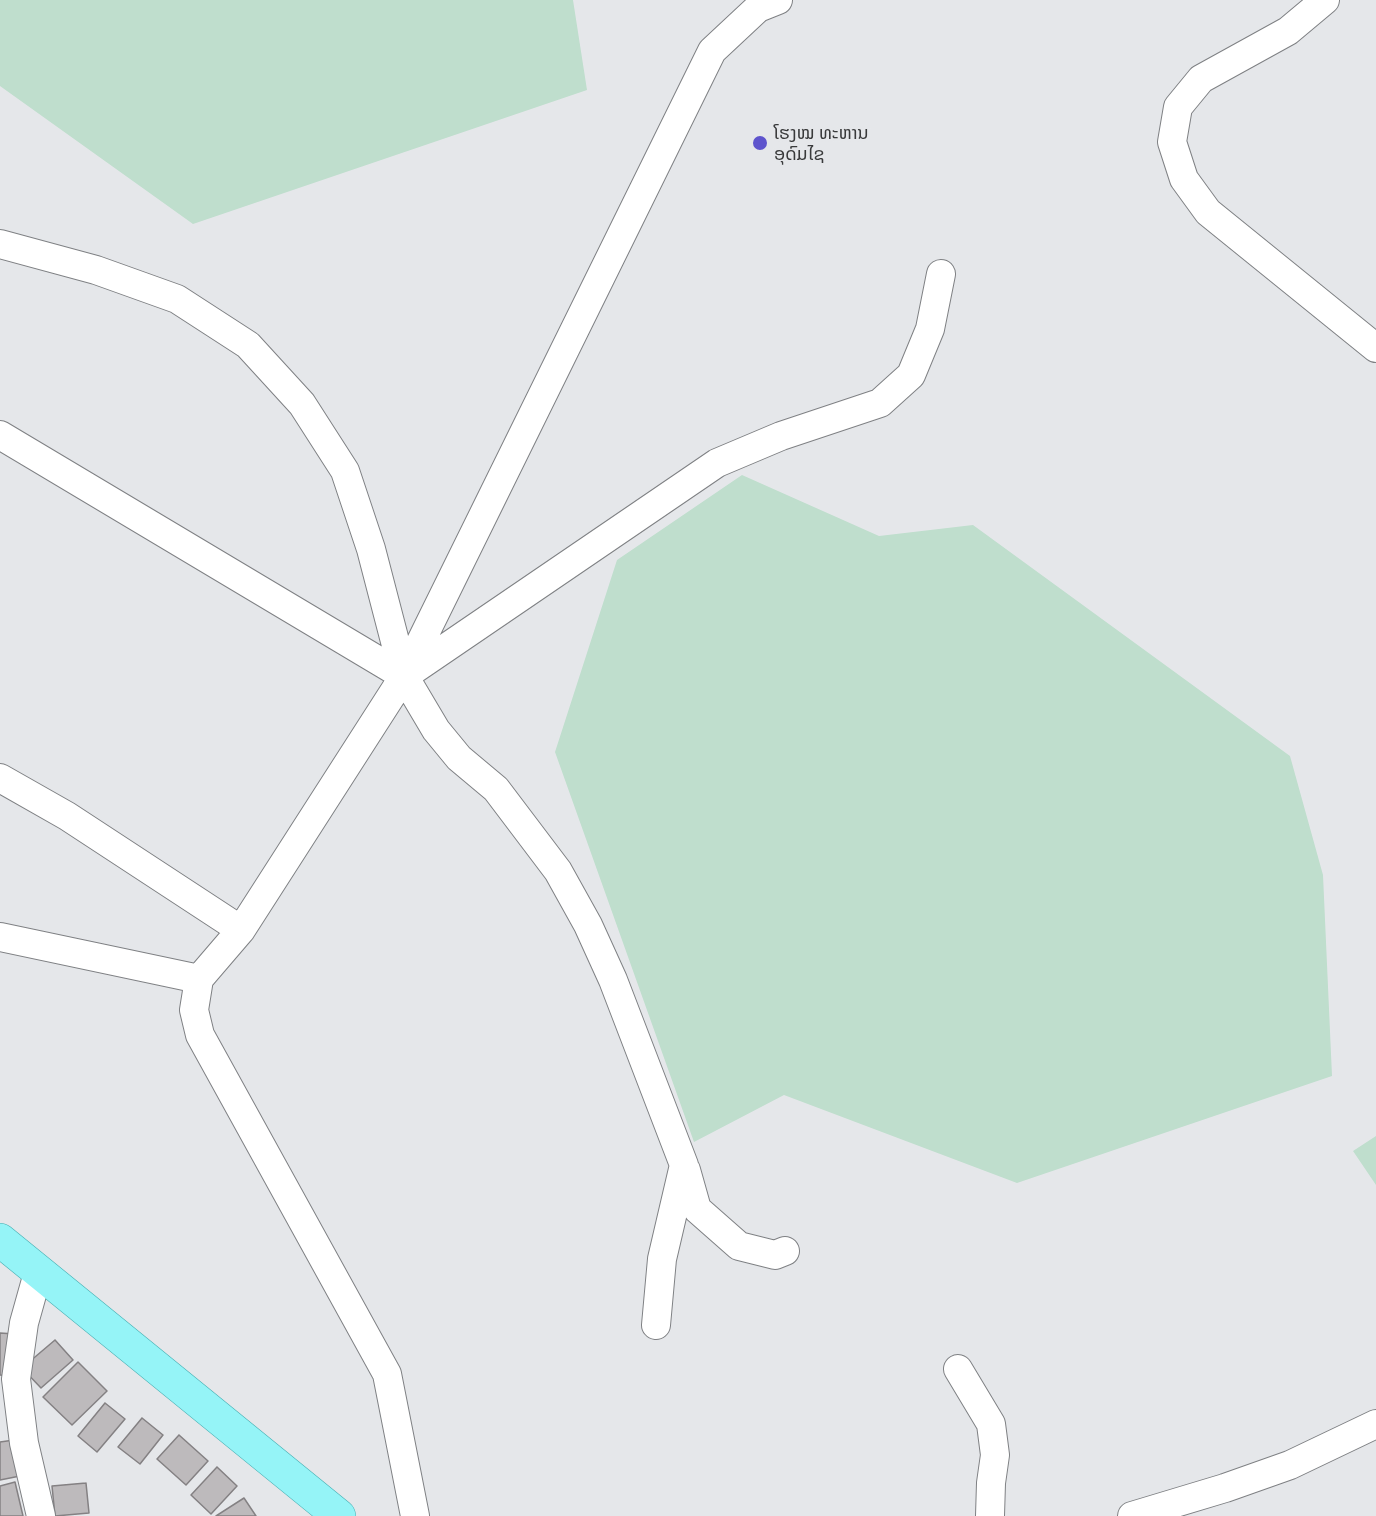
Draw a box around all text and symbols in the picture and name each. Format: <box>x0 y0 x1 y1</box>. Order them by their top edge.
place label: ໂຮງໝ ທະຫານ ອຸດົມໄຊ <box>774 122 869 164</box>
marker: ໂຮງໝ ທະຫານ ອຸດົມໄຊ <box>751 134 769 152</box>

